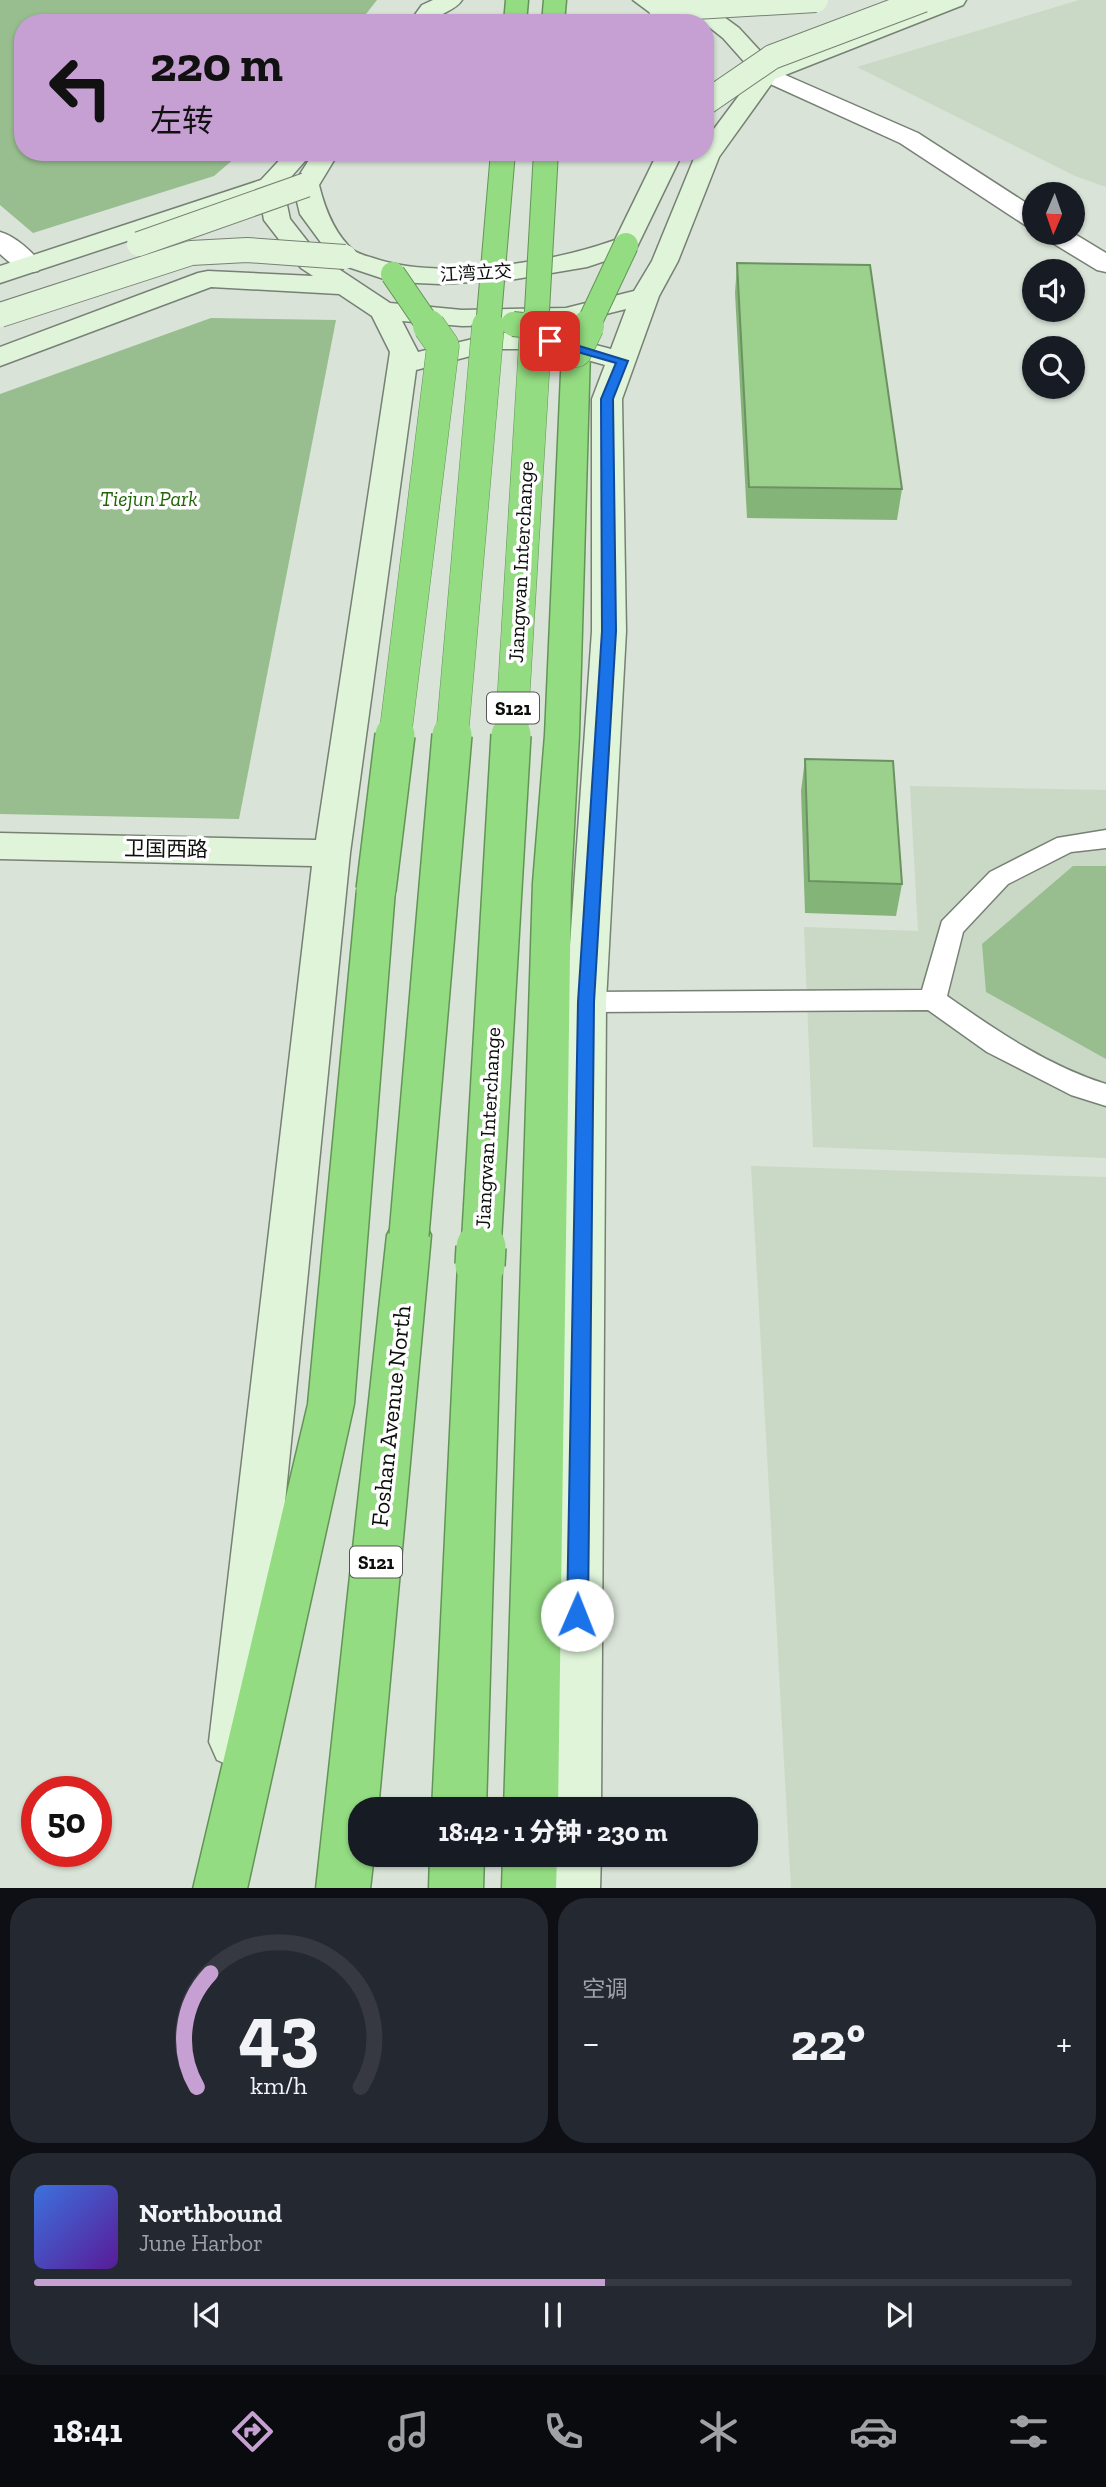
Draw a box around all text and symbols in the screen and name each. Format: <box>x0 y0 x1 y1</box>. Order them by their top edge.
text: 220 m <box>150 35 283 94</box>
icon: left <box>35 42 126 133</box>
text: 左转 <box>150 102 214 140</box>
north arrow <box>1022 182 1085 245</box>
map controls <box>1022 182 1085 399</box>
button: sound <box>1022 259 1085 322</box>
street label: 江湾立交 <box>439 260 513 286</box>
pin <box>520 311 580 371</box>
icon: arrive <box>531 322 569 360</box>
button: search <box>1022 336 1085 399</box>
street label: Jiangwan Interchange <box>503 460 538 664</box>
park label: Tiejun Park <box>100 486 198 511</box>
road number: S121 <box>487 692 539 723</box>
street label: 卫国西路 <box>124 835 208 862</box>
street label: Jiangwan Interchange <box>470 1026 505 1230</box>
street label: Foshan Avenue North <box>364 1303 417 1528</box>
road number: S121 <box>350 1546 402 1578</box>
position arrow <box>540 1578 614 1652</box>
speed limit sign: 50 <box>21 1776 112 1867</box>
text: 18:42 · 1 分钟 · 230 m <box>439 1816 667 1848</box>
text: 空调 <box>582 1975 628 2003</box>
text: 43 <box>239 1988 319 2076</box>
text: 22° <box>791 2011 865 2073</box>
text: − <box>582 2020 600 2066</box>
text: + <box>1056 2020 1072 2066</box>
text: km/h <box>250 2069 308 2099</box>
text: Northbound <box>139 2197 282 2229</box>
text: June Harbor <box>139 2229 263 2257</box>
icon: previous <box>188 2296 226 2334</box>
icon: pause <box>534 2296 572 2334</box>
icon: next <box>880 2296 918 2334</box>
icon: directions <box>228 2407 277 2456</box>
icon: music <box>384 2407 433 2456</box>
icon: phone <box>539 2407 588 2456</box>
icon: climate <box>694 2407 743 2456</box>
icon: car <box>849 2407 898 2456</box>
icon: filters <box>1004 2407 1053 2456</box>
text: 18:41 <box>53 2412 122 2450</box>

